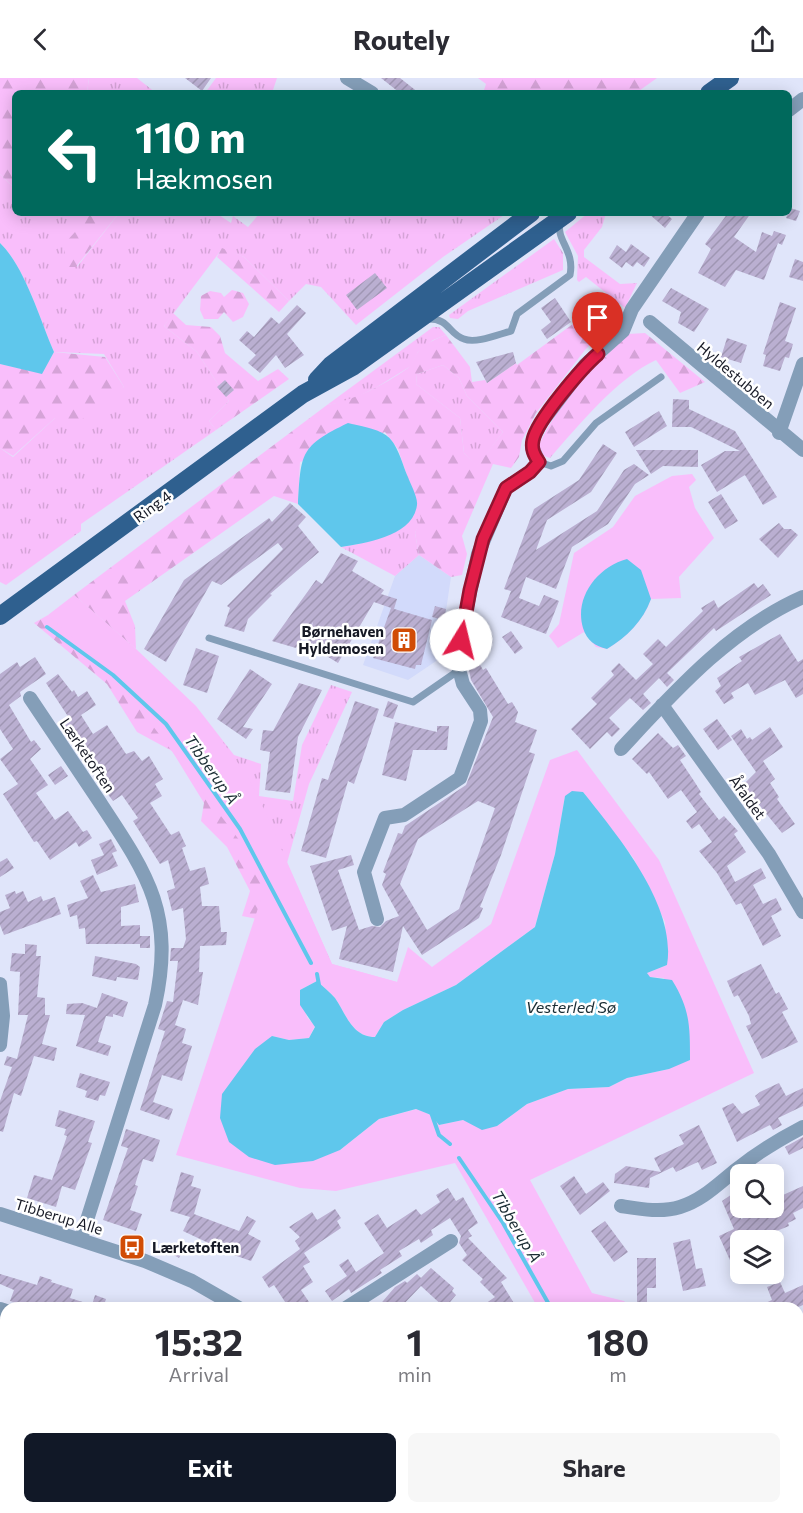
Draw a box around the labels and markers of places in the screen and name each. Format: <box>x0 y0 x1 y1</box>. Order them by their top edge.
pin <box>572 292 623 354</box>
place label: Børnehaven Hyldemosen <box>298 622 384 657</box>
building icon: Børnehaven Hyldemosen <box>389 625 419 655</box>
bus stop icon: Lærketoften <box>117 1232 147 1262</box>
place label: Lærketoften <box>152 1238 239 1256</box>

